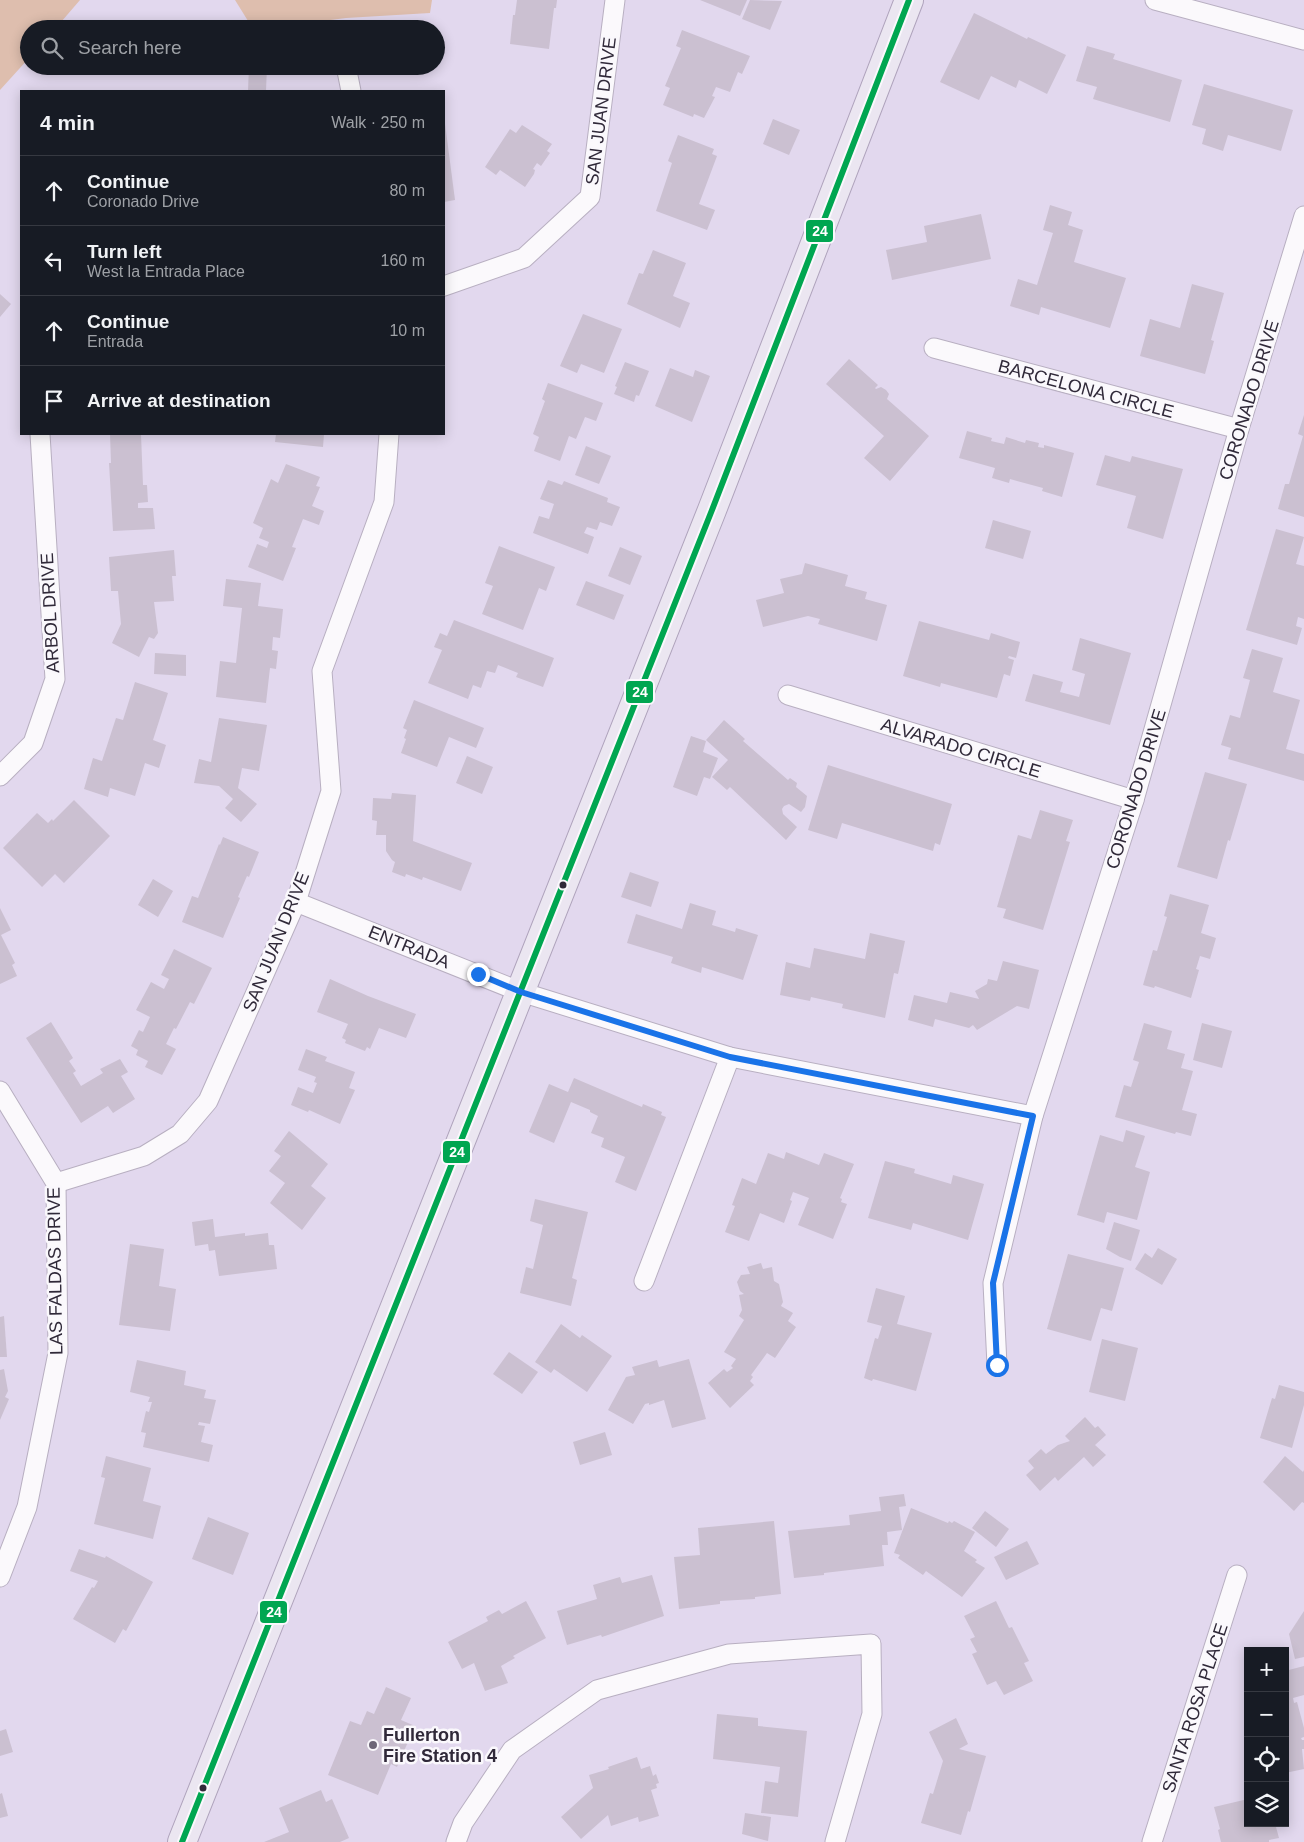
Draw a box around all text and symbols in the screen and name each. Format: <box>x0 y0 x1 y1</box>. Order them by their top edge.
search box <box>20 20 445 75</box>
icon: search <box>38 34 66 62</box>
street label: SAN JUAN DRIVE <box>582 36 620 186</box>
text: Search here <box>78 37 182 58</box>
text: 4 min <box>40 111 95 134</box>
text: Walk · 250 m <box>331 114 425 131</box>
text: Continue <box>87 171 169 192</box>
icon: ahead <box>40 177 68 205</box>
text: 80 m <box>389 182 425 199</box>
text: Coronado Drive <box>87 193 199 210</box>
line badge: 24 <box>805 219 834 243</box>
text: 24 <box>812 223 828 239</box>
text: Turn left <box>87 241 162 262</box>
icon: left <box>40 247 68 275</box>
text: 160 m <box>381 252 425 269</box>
text: West la Entrada Place <box>87 263 245 280</box>
text: Continue <box>87 311 169 332</box>
icon: ahead <box>40 317 68 345</box>
street label: CORONADO DRIVE <box>1215 318 1283 482</box>
text: 10 m <box>389 322 425 339</box>
text: Entrada <box>87 333 143 350</box>
street label: BARCELONA CIRCLE <box>996 356 1176 422</box>
icon: arrive <box>40 387 68 415</box>
text: Arrive at destination <box>87 390 271 411</box>
street label: ARBOL DRIVE <box>37 552 63 674</box>
line badge: 24 <box>625 680 654 704</box>
text: 24 <box>632 684 648 700</box>
street label: CORONADO DRIVE <box>1102 707 1170 871</box>
street label: ALVARADO CIRCLE <box>879 714 1043 782</box>
street label: SAN JUAN DRIVE <box>239 869 313 1015</box>
unlabelled marker <box>558 880 568 890</box>
street label: ENTRADA <box>365 922 453 972</box>
route end <box>467 963 490 986</box>
line badge: 24 <box>442 1140 471 1164</box>
text: 24 <box>449 1144 465 1160</box>
street label: LAS FALDAS DRIVE <box>44 1187 66 1355</box>
route start <box>986 1354 1009 1377</box>
line badge: 24 <box>259 1600 288 1624</box>
text: 24 <box>266 1604 282 1620</box>
street label: SANTA ROSA PLACE <box>1158 1621 1232 1795</box>
map controls <box>1244 1647 1289 1827</box>
button: + <box>1244 1647 1289 1692</box>
button: − <box>1244 1692 1289 1737</box>
place label: Fullerton Fire Station 4 <box>383 1725 497 1766</box>
button: locate <box>1244 1737 1289 1782</box>
marker: Fullerton Fire Station 4 <box>367 1739 379 1751</box>
button: layers <box>1244 1782 1289 1827</box>
unlabelled marker <box>198 1783 208 1793</box>

